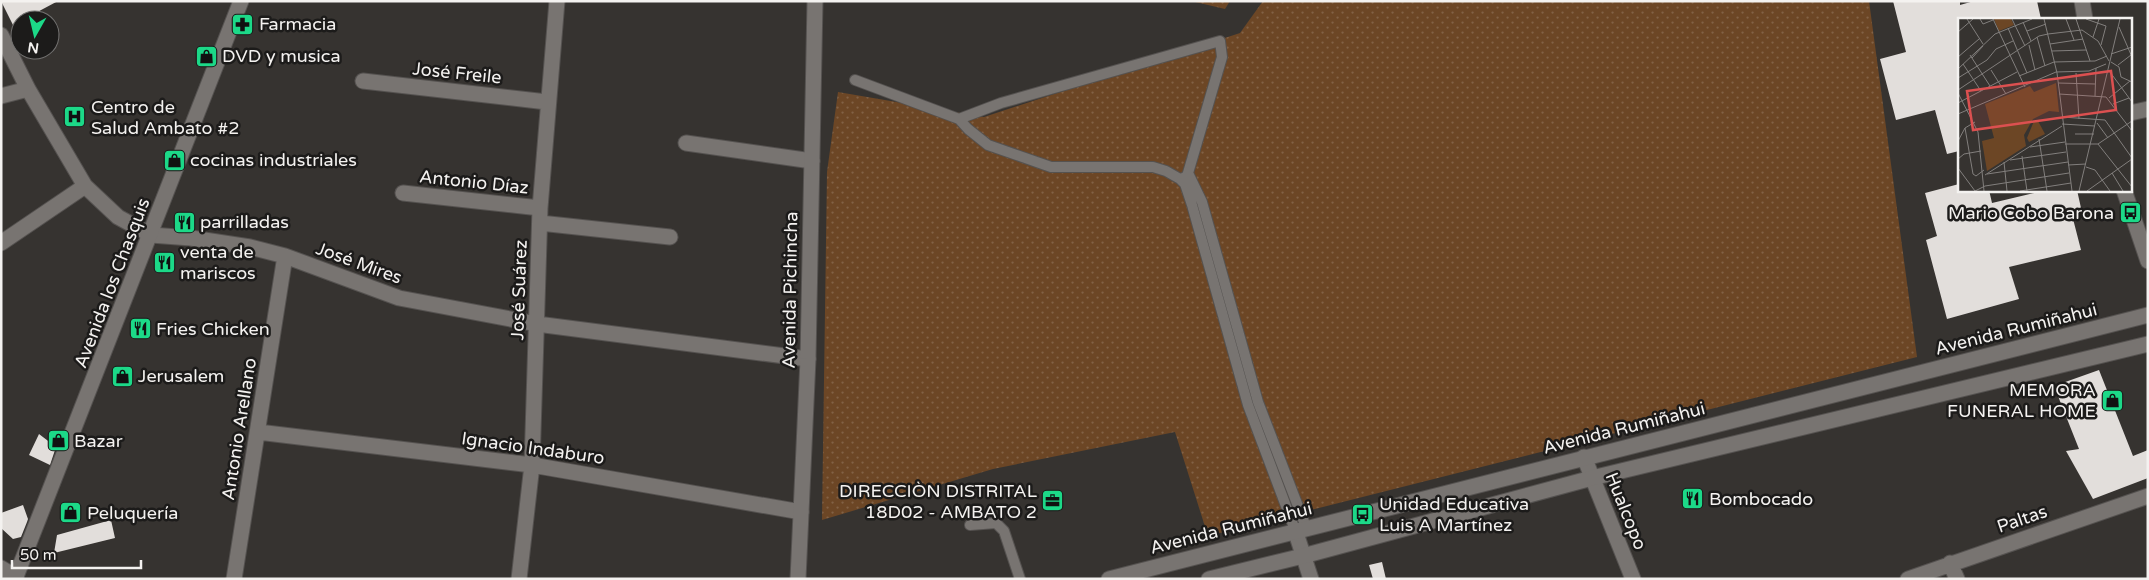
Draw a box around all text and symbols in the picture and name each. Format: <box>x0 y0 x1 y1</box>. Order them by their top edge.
north arrow <box>10 10 60 60</box>
pharmacy icon: Farmacia <box>231 12 255 36</box>
place label: Farmacia <box>259 13 336 35</box>
inset map <box>1958 18 2132 191</box>
text: N <box>27 38 40 57</box>
shop icon: DVD y musica <box>194 44 218 68</box>
place label: DVD y musica <box>222 45 341 67</box>
street label: José Freile <box>411 57 503 89</box>
place label: Centro de Salud Ambato #2 <box>91 96 239 139</box>
hospital icon: Centro de Salud Ambato #2 <box>63 105 87 129</box>
shop icon: cocinas industriales <box>162 148 186 172</box>
place label: cocinas industriales <box>190 149 357 171</box>
street label: Antonio Díaz <box>418 165 530 199</box>
street label: Avenida los Chasquis <box>69 195 155 371</box>
bus stop icon: Mario Cobo Barona <box>2118 201 2142 225</box>
place label: Mario Cobo Barona <box>1948 202 2114 224</box>
restaurant icon: parrilladas <box>172 210 196 234</box>
place label: parrilladas <box>200 211 289 233</box>
street label: Avenida Pichincha <box>778 211 802 369</box>
street label: José Mires <box>313 237 405 289</box>
street label: José Suárez <box>506 239 532 341</box>
place label: venta de mariscos <box>180 241 256 284</box>
restaurant icon: venta de mariscos <box>152 250 176 274</box>
street label: Avenida Rumiñahui <box>1933 298 2099 360</box>
restaurant icon: Fries Chicken <box>128 317 152 341</box>
place label: Fries Chicken <box>156 318 270 340</box>
street label: Antonio Arellano <box>217 356 261 502</box>
shop icon: Jerusalem <box>110 364 134 388</box>
place label: Jerusalem <box>138 365 224 387</box>
place label: MEMORA FUNERAL HOME <box>1947 379 2096 422</box>
shop icon: MEMORA FUNERAL HOME <box>2100 388 2124 412</box>
street label: Avenida Rumiñahui <box>1541 397 1707 459</box>
street label: Ignacio Indaburo <box>460 427 606 469</box>
shop icon: Bazar <box>46 429 70 453</box>
place label: Bazar <box>74 430 123 452</box>
street label: Hualcopo <box>1601 469 1652 553</box>
place label: DIRECCIÒN DISTRITAL 18D02 - AMBATO 2 <box>839 480 1038 523</box>
restaurant icon: Bombocado <box>1681 487 1705 511</box>
place label: Bombocado <box>1709 488 1813 510</box>
office icon: DIRECCIÒN DISTRITAL 18D02 - AMBATO 2 <box>1041 489 1065 513</box>
place label: Unidad Educativa Luis A Martínez <box>1379 493 1529 536</box>
street label: Avenida Rumiñahui <box>1148 497 1314 559</box>
street label: Paltas <box>1994 500 2050 538</box>
shop icon: Peluquería <box>59 501 83 525</box>
place label: Peluquería <box>87 502 178 524</box>
bus stop icon: Unidad Educativa Luis A Martínez <box>1351 502 1375 526</box>
scale bar <box>12 538 141 570</box>
text: 50 m <box>20 546 57 564</box>

